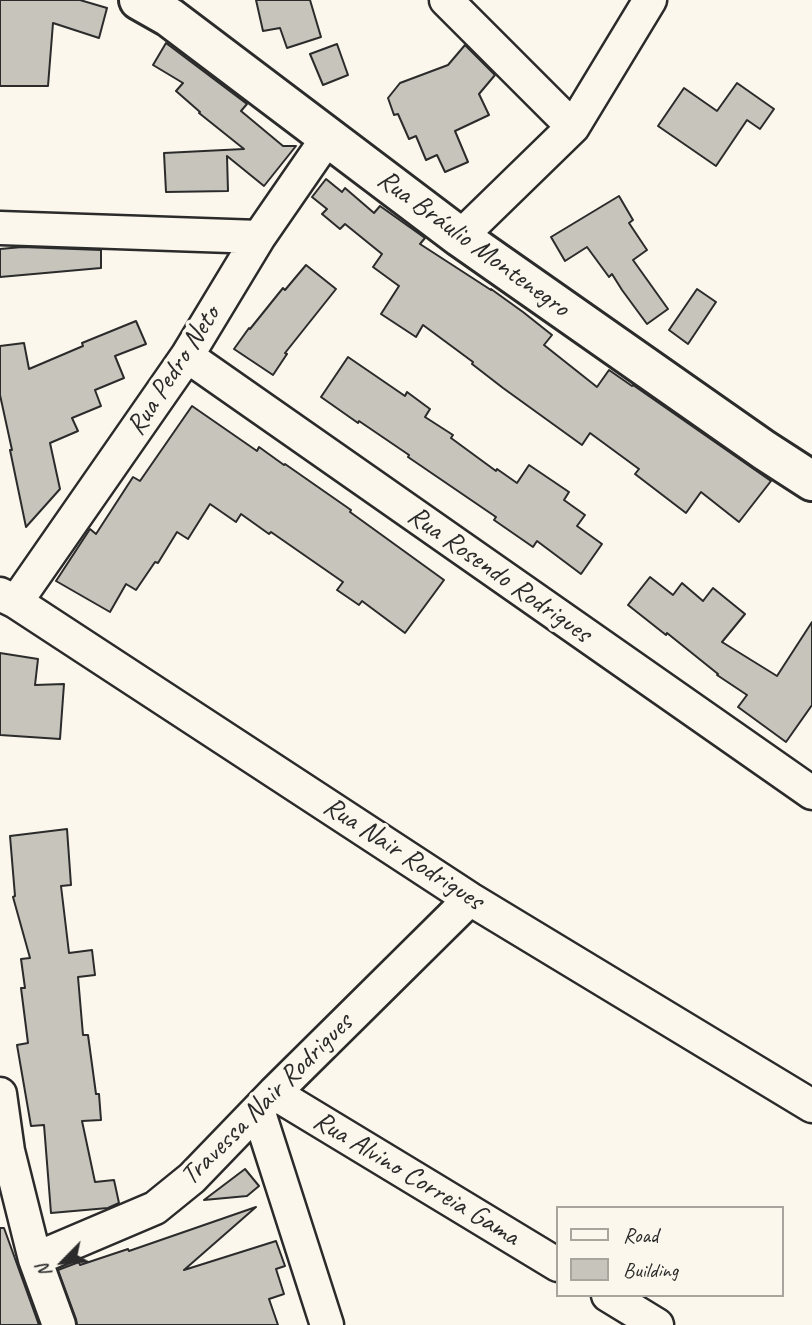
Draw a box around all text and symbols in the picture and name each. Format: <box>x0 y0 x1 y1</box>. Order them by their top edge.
street label: Rua Bráulio Montenegro <box>370 163 576 325</box>
street label: Rua Pedro Neto <box>120 300 228 442</box>
street label: Rua Rosendo Rodrigues <box>401 499 597 651</box>
street label: Rua Nair Rodrigues <box>317 790 489 918</box>
street label: Travessa Nair Rodrigues <box>174 1007 360 1193</box>
street label: Rua Alvino Correia Gama <box>307 1104 525 1254</box>
legend <box>556 1206 784 1297</box>
text: Road <box>623 1222 658 1248</box>
north arrow <box>28 1227 98 1297</box>
text: Building <box>623 1257 678 1283</box>
text: N <box>31 1260 57 1281</box>

